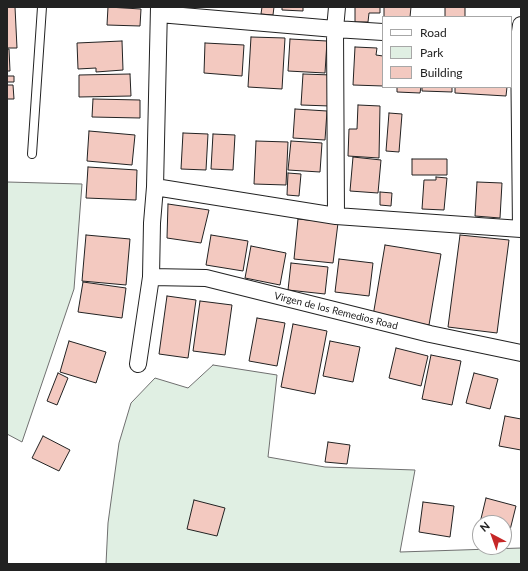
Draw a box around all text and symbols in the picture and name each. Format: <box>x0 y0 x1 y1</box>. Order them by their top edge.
legend <box>382 16 512 88</box>
text: Road <box>420 25 447 40</box>
text: Park <box>420 45 443 60</box>
text: Building <box>420 65 463 80</box>
street label: Virgen de los Remedios Road <box>273 290 399 332</box>
north arrow <box>472 515 512 555</box>
text: N <box>477 519 492 534</box>

